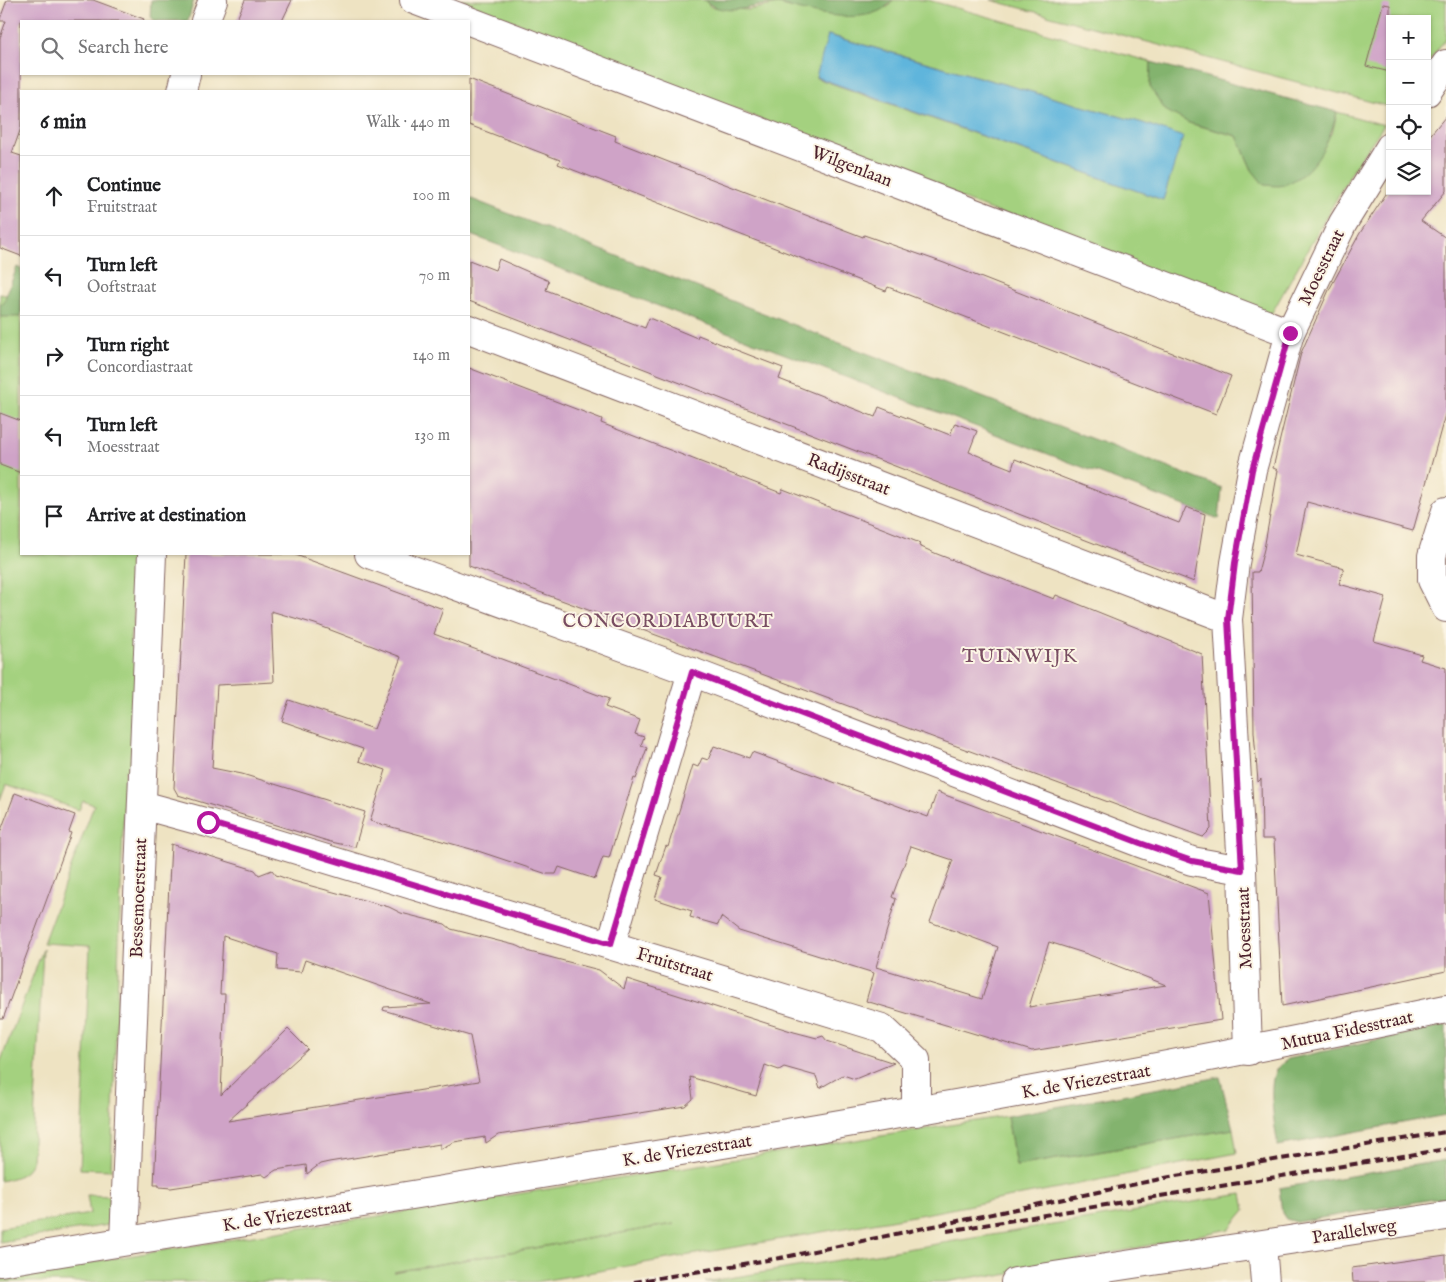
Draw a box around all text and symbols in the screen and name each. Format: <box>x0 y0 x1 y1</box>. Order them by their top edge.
map controls <box>1386 15 1431 195</box>
button: + <box>1386 15 1431 60</box>
search box <box>20 20 470 75</box>
icon: search <box>38 34 66 62</box>
text: Search here <box>78 36 169 60</box>
button: − <box>1386 60 1431 105</box>
button: locate <box>1386 105 1431 150</box>
text: 6 min <box>40 109 86 136</box>
text: Walk · 440 m <box>366 113 450 133</box>
street label: Wilgenlaan <box>808 142 895 193</box>
button: layers <box>1386 150 1431 195</box>
text: Continue <box>87 174 161 198</box>
icon: ahead <box>40 182 68 210</box>
text: 100 m <box>413 186 450 206</box>
text: Fruitstraat <box>87 198 157 218</box>
street label: Moesstraat <box>1294 226 1351 310</box>
text: Turn left <box>87 254 158 278</box>
icon: left <box>40 262 68 290</box>
text: 70 m <box>419 266 450 286</box>
text: Ooftstraat <box>87 278 156 298</box>
route end <box>1279 322 1302 345</box>
text: Turn right <box>87 334 169 358</box>
icon: right <box>40 342 68 370</box>
text: 140 m <box>412 346 450 366</box>
text: Concordiastraat <box>87 358 193 378</box>
text: Turn left <box>87 414 158 438</box>
icon: left <box>40 422 68 450</box>
text: 130 m <box>414 426 450 446</box>
text: Moesstraat <box>87 438 160 458</box>
street label: Radijsstraat <box>804 449 893 502</box>
icon: arrive <box>40 502 68 530</box>
text: Arrive at destination <box>87 504 246 528</box>
district label: CONCORDIABUURT <box>562 610 774 634</box>
district label: TUINWIJK <box>962 644 1078 669</box>
route start <box>197 811 220 834</box>
street label: Bessemoerstraat <box>126 838 153 959</box>
street label: Moesstraat <box>1233 887 1258 969</box>
street label: Fruitstraat <box>633 943 716 988</box>
street label: Mutua Fidesstraat <box>1279 1006 1415 1057</box>
street label: K. de Vriezestraat <box>1020 1060 1153 1105</box>
street label: K. de Vriezestraat <box>621 1130 754 1173</box>
street label: K. de Vriezestraat <box>221 1195 354 1238</box>
street label: Parallelweg <box>1311 1214 1398 1250</box>

